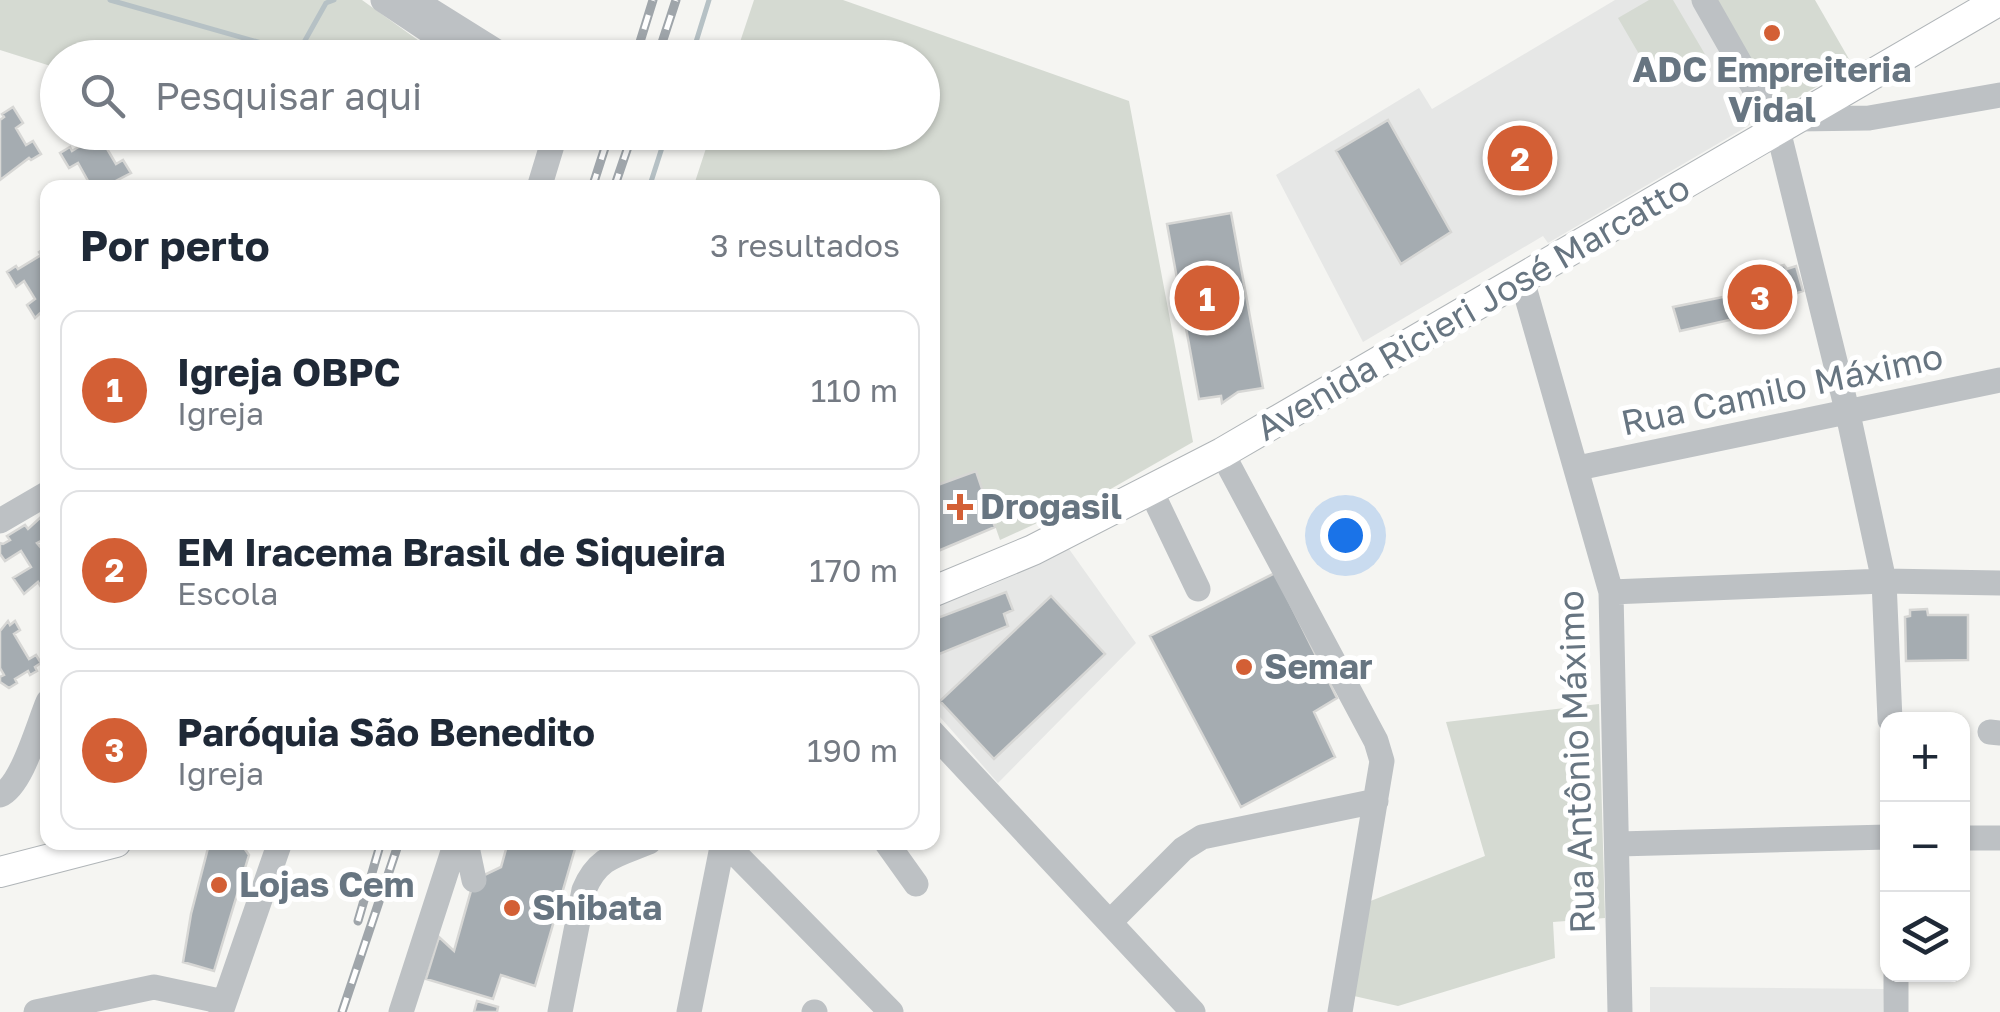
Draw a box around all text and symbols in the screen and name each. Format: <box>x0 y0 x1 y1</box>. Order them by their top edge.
marker: ADC Empreiteria Vidal <box>1761 22 1783 44</box>
search box <box>40 40 940 150</box>
place label: ADC Empreiteria Vidal <box>1632 48 1912 130</box>
icon: search <box>75 68 130 123</box>
text: Pesquisar aqui <box>155 73 422 118</box>
pin: 2 <box>1488 120 1552 196</box>
street label: Avenida Ricieri José Marcatto <box>1248 166 1697 449</box>
text: Por perto <box>80 220 270 270</box>
text: 3 resultados <box>710 226 900 264</box>
pin: 1 <box>1174 260 1240 336</box>
pin: 3 <box>1728 260 1792 334</box>
street label: Rua Camilo Máximo <box>1617 334 1946 444</box>
text: Igreja OBPC <box>177 349 400 394</box>
text: 1 <box>106 371 123 409</box>
text: 110 m <box>811 371 898 409</box>
text: Igreja <box>177 394 264 432</box>
place label: Drogasil <box>980 485 1122 527</box>
marker: Drogasil <box>949 496 971 518</box>
your location <box>1320 510 1371 561</box>
text: EM Iracema Brasil de Siqueira <box>177 529 726 574</box>
text: 2 <box>105 551 124 589</box>
text: 170 m <box>809 551 898 589</box>
text: Escola <box>177 574 278 612</box>
street label: Rua Antônio Máximo <box>1549 590 1603 934</box>
place label: Semar <box>1264 645 1373 687</box>
marker: Semar <box>1233 656 1255 678</box>
text: Paróquia São Benedito <box>177 709 595 754</box>
map controls <box>1880 712 1970 982</box>
button: + <box>1880 712 1970 802</box>
text: 3 <box>105 731 124 769</box>
text: 190 m <box>807 731 898 769</box>
text: Igreja <box>177 754 264 792</box>
button: − <box>1880 802 1970 892</box>
place label: Lojas Cem <box>239 863 414 905</box>
marker: Lojas Cem <box>208 874 230 896</box>
place label: Shibata <box>532 886 662 928</box>
button: layers <box>1880 892 1970 982</box>
marker: Shibata <box>501 897 523 919</box>

